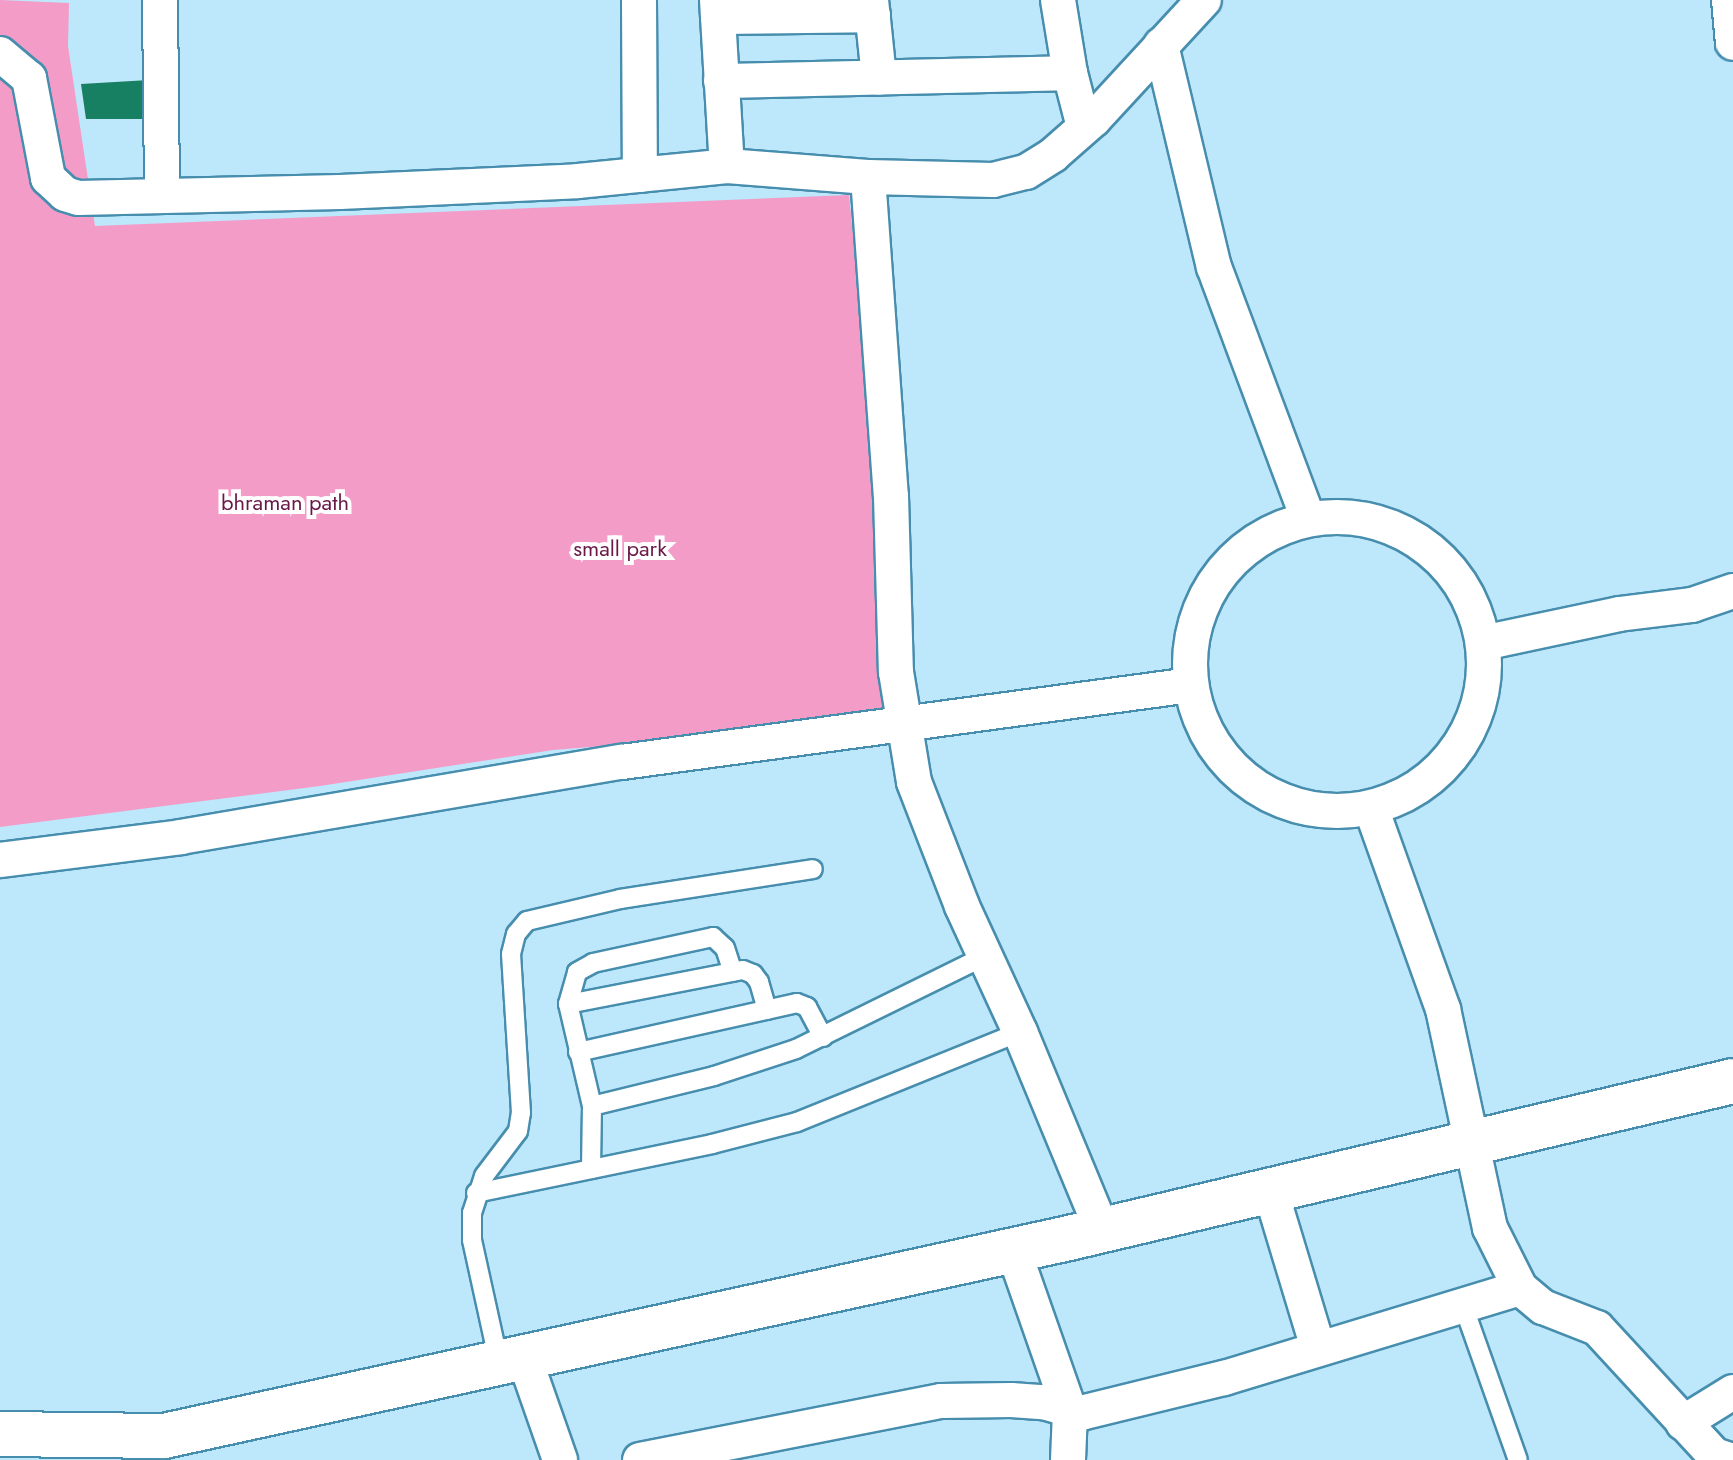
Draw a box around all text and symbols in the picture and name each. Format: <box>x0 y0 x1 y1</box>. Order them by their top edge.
park label: bhraman path <box>221 490 349 516</box>
park label: small park <box>573 536 667 562</box>

